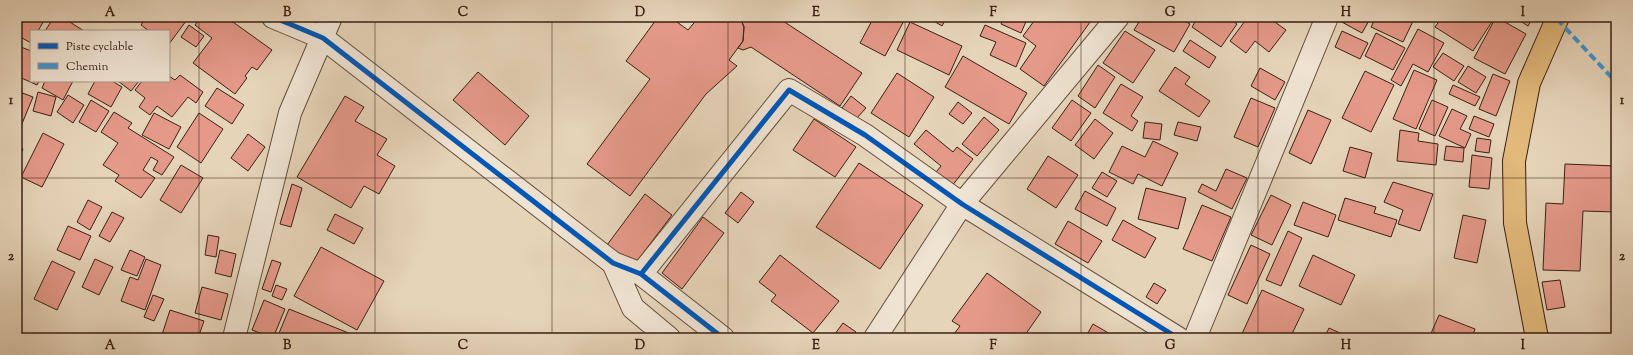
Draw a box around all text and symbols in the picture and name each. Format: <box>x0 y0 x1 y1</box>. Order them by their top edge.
text: A <box>105 4 116 22</box>
text: B <box>283 4 292 22</box>
text: C <box>458 4 468 22</box>
text: D <box>635 4 645 22</box>
text: E <box>812 4 820 22</box>
text: F <box>989 4 997 22</box>
text: G <box>1165 4 1176 22</box>
text: H <box>1341 4 1352 22</box>
text: I <box>1521 4 1526 22</box>
legend <box>30 30 170 82</box>
text: Piste cyclable <box>66 38 134 56</box>
text: Chemin <box>66 58 109 76</box>
text: 1 <box>9 92 14 110</box>
text: 1 <box>1620 92 1625 110</box>
text: 2 <box>8 248 15 266</box>
text: 2 <box>1619 248 1626 266</box>
text: A <box>105 337 116 355</box>
text: B <box>283 337 292 355</box>
text: C <box>458 337 468 355</box>
text: D <box>635 337 645 355</box>
text: E <box>812 337 820 355</box>
text: F <box>989 337 997 355</box>
text: G <box>1165 337 1176 355</box>
text: H <box>1341 337 1352 355</box>
text: I <box>1521 337 1526 355</box>

